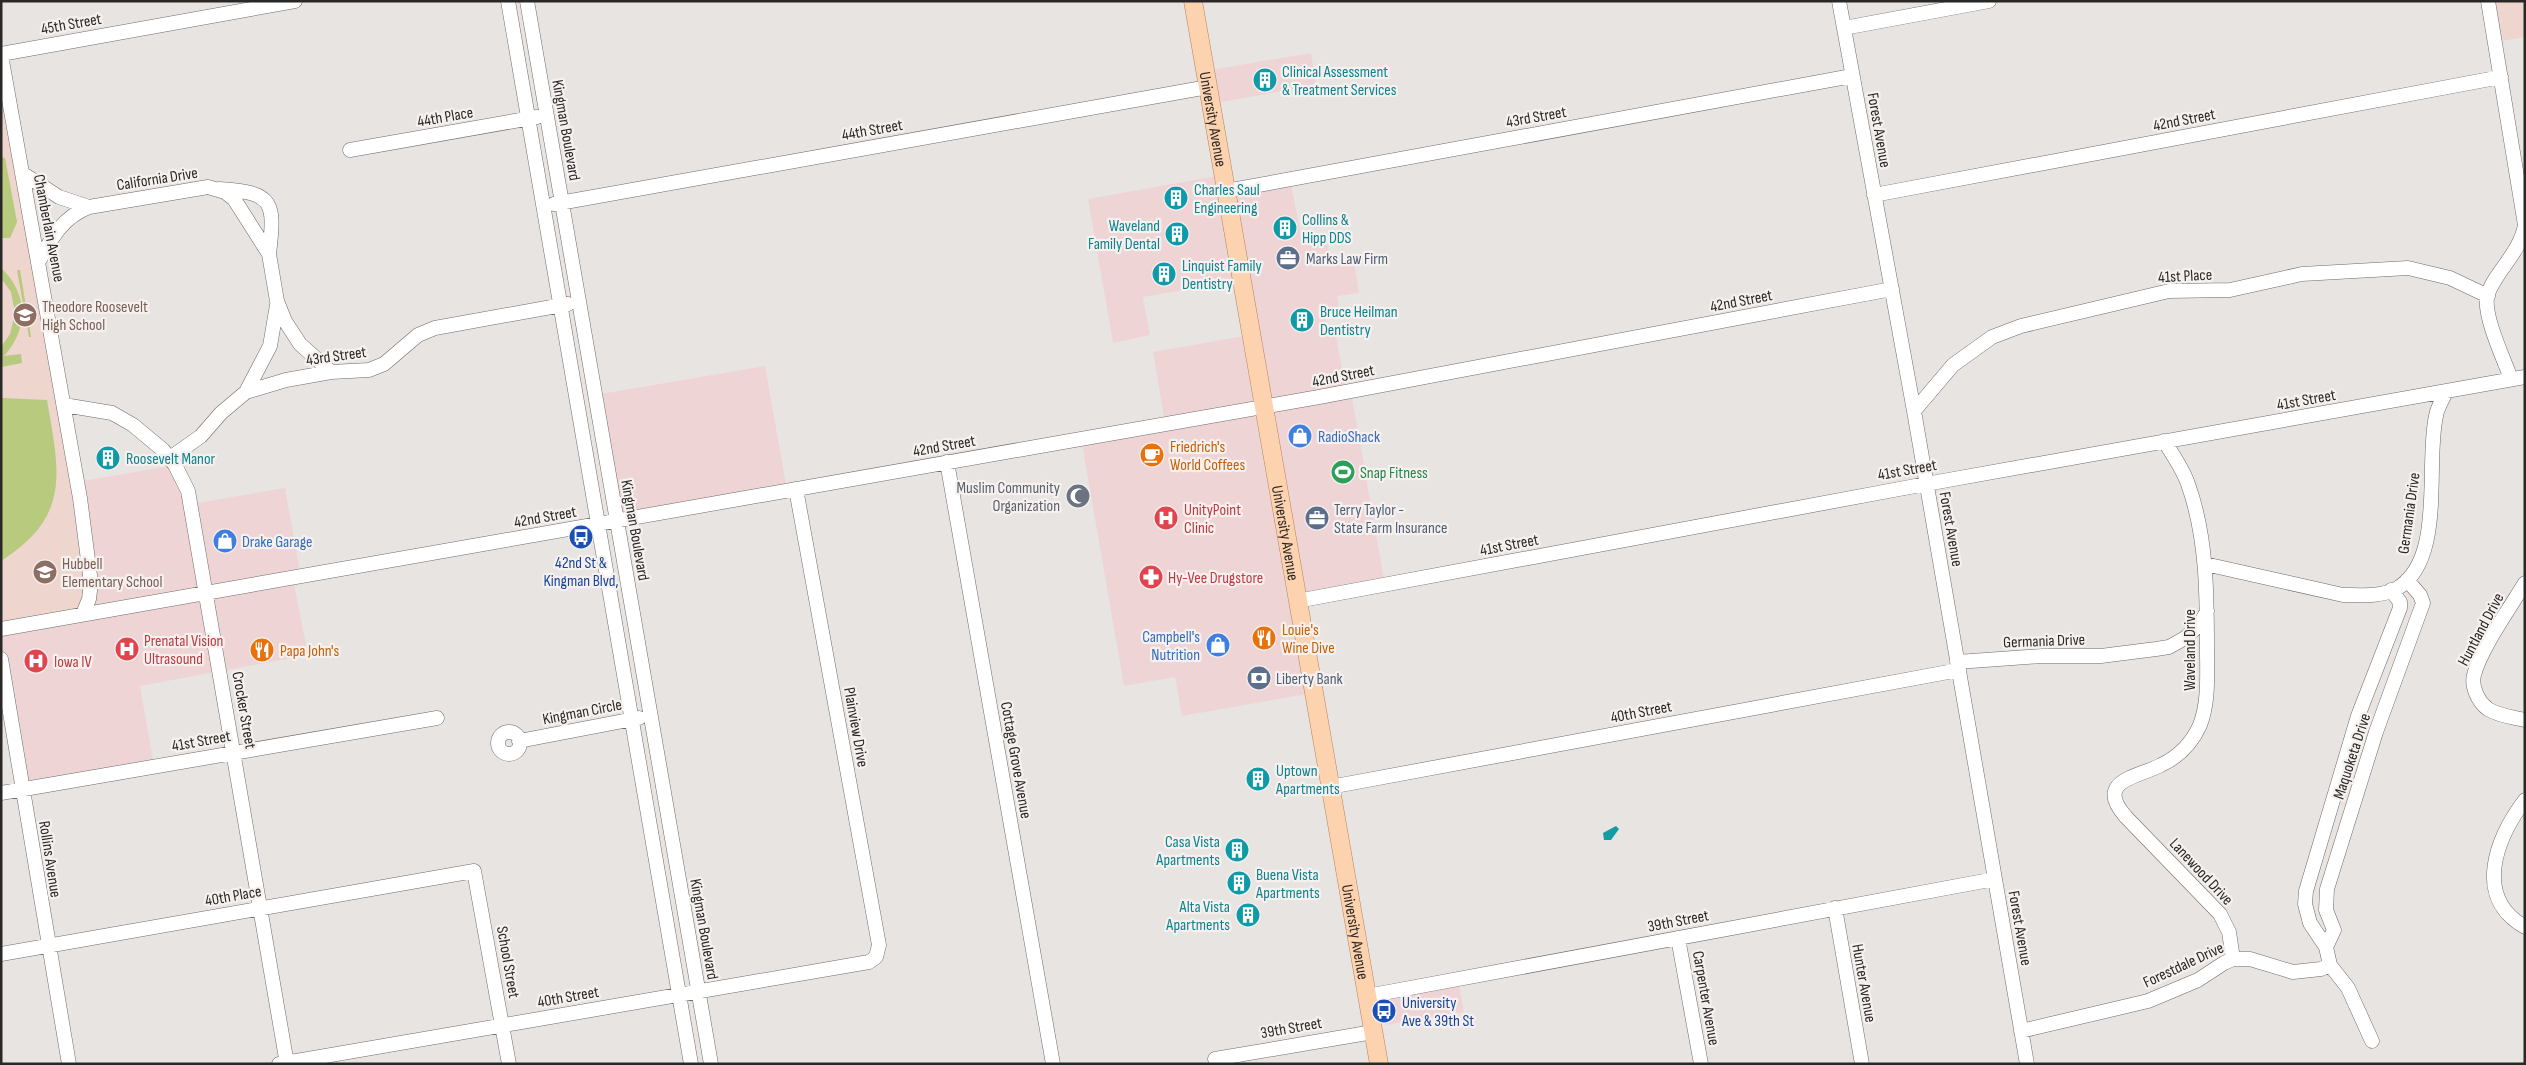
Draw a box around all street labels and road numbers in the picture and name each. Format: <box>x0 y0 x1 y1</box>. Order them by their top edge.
street label: 45th Street <box>39 10 103 39</box>
street label: University Avenue <box>1195 70 1230 168</box>
street label: Kingman Boulevard <box>547 78 584 182</box>
street label: Forest Avenue <box>1863 91 1894 169</box>
street label: 44th Place <box>416 103 475 132</box>
street label: 43rd Street <box>1505 103 1568 132</box>
street label: 42nd Street <box>2151 105 2217 136</box>
street label: 44th Street <box>840 116 904 145</box>
street label: California Drive <box>115 164 199 195</box>
street label: Chamberlain Avenue <box>29 173 68 284</box>
street label: 41st Place <box>2158 266 2213 287</box>
street label: 42nd Street <box>1708 286 1774 317</box>
street label: 43rd Street <box>305 343 368 370</box>
street label: 42nd Street <box>1310 361 1376 392</box>
street label: 41st Street <box>2275 386 2337 415</box>
street label: 42nd Street <box>912 432 977 461</box>
street label: 41st Street <box>1876 456 1938 485</box>
street label: Germania Drive <box>2394 471 2425 555</box>
street label: Kingman Boulevard <box>616 478 653 582</box>
street label: University Avenue <box>1267 484 1302 582</box>
street label: Forest Avenue <box>1935 490 1966 568</box>
street label: 42nd Street <box>513 503 578 532</box>
street label: 41st Street <box>1478 530 1540 560</box>
street label: Huntland Drive <box>2454 590 2508 669</box>
street label: Waveland Drive <box>2181 609 2200 691</box>
street label: Germania Drive <box>2003 631 2085 652</box>
street label: Crocker Street <box>227 670 260 751</box>
street label: Plainview Drive <box>839 686 872 769</box>
street label: Kingman Circle <box>541 695 623 729</box>
street label: 40th Street <box>1609 697 1674 728</box>
street label: Cottage Grove Avenue <box>996 700 1035 820</box>
street label: Maquoketa Drive <box>2330 711 2375 802</box>
street label: 41st Street <box>170 727 232 756</box>
street label: Rollins Avenue <box>34 820 65 899</box>
street label: Lanewood Drive <box>2165 835 2237 909</box>
street label: Kingman Boulevard <box>685 877 722 981</box>
street label: 40th Place <box>204 882 263 911</box>
street label: University Avenue <box>1337 883 1372 981</box>
street label: Forest Avenue <box>2004 889 2035 967</box>
street label: 39th Street <box>1646 906 1711 937</box>
street label: School Street <box>492 925 523 1000</box>
street label: Forestdale Drive <box>2140 938 2227 992</box>
street label: Hunter Avenue <box>1847 943 1880 1024</box>
street label: Carpenter Avenue <box>1688 949 1723 1047</box>
street label: 40th Street <box>536 983 600 1012</box>
street label: 39th Street <box>1259 1014 1324 1043</box>

